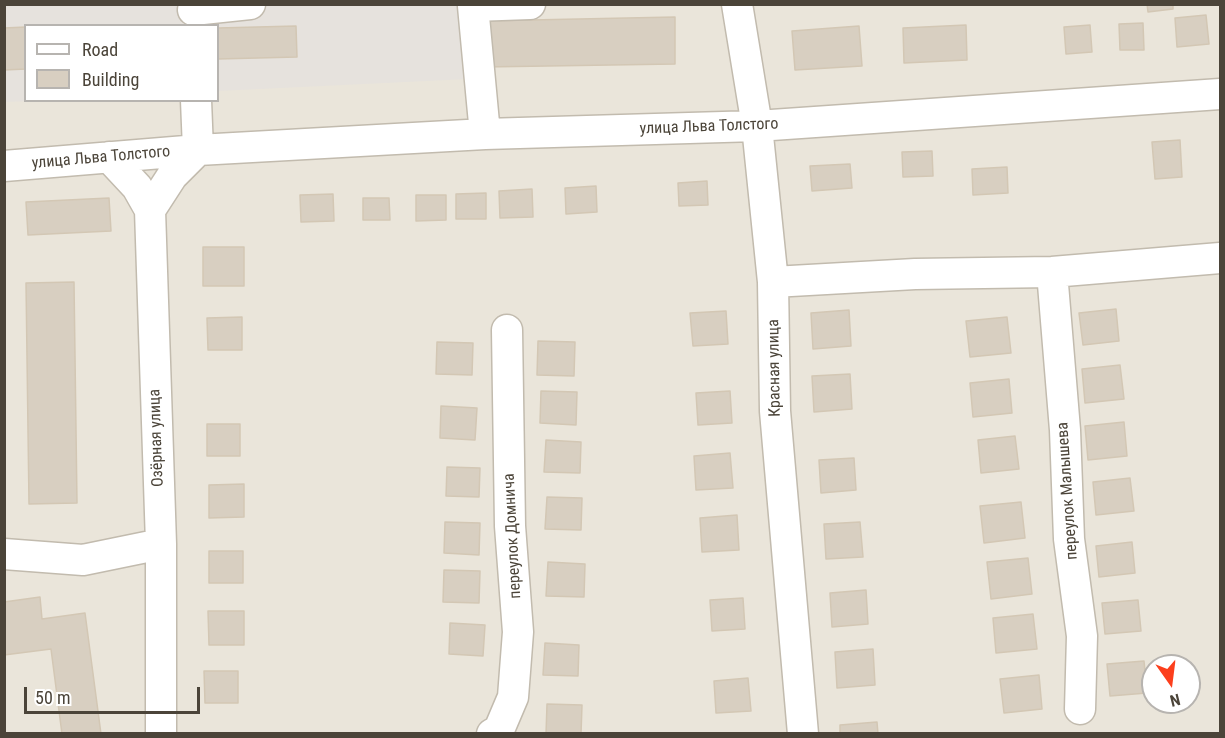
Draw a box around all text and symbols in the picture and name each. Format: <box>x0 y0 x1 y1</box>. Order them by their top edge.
legend <box>24 24 219 102</box>
text: Road <box>82 39 118 60</box>
text: Building <box>82 69 139 90</box>
street label: улица Льва Толстого <box>639 115 779 139</box>
street label: улица Льва Толстого <box>31 142 171 174</box>
street label: Красная улица <box>765 319 785 417</box>
street label: Озёрная улица <box>146 389 168 487</box>
street label: переулок Малышева <box>1054 421 1082 561</box>
street label: переулок Домнича <box>500 473 526 599</box>
north arrow <box>1141 654 1201 714</box>
scale bar <box>27 675 202 713</box>
text: 50 m <box>35 687 70 708</box>
text: N <box>1168 690 1182 710</box>

